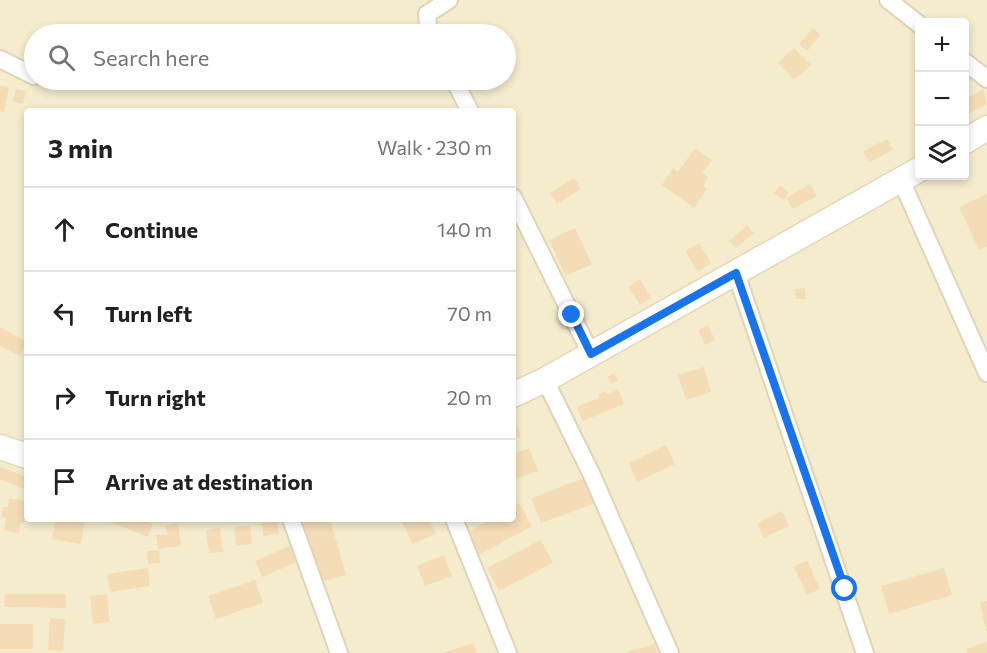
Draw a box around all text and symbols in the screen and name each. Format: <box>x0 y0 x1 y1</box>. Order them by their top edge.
map controls <box>915 18 969 180</box>
button: + <box>915 18 969 72</box>
search box <box>24 24 516 90</box>
icon: search <box>45 41 78 74</box>
text: Search here <box>93 44 209 71</box>
button: − <box>915 72 969 126</box>
button: layers <box>915 126 969 180</box>
text: 3 min <box>48 132 113 163</box>
text: Walk · 230 m <box>377 135 492 159</box>
icon: ahead <box>48 213 81 246</box>
text: Continue <box>105 216 198 243</box>
text: 140 m <box>437 217 492 241</box>
icon: left <box>48 297 81 330</box>
text: Turn left <box>105 300 192 327</box>
text: 70 m <box>447 301 492 325</box>
route end <box>558 301 584 327</box>
icon: right <box>48 381 81 414</box>
text: Turn right <box>105 384 206 411</box>
text: 20 m <box>447 385 492 409</box>
icon: arrive <box>48 465 81 498</box>
text: Arrive at destination <box>105 468 313 495</box>
route start <box>831 575 857 601</box>

